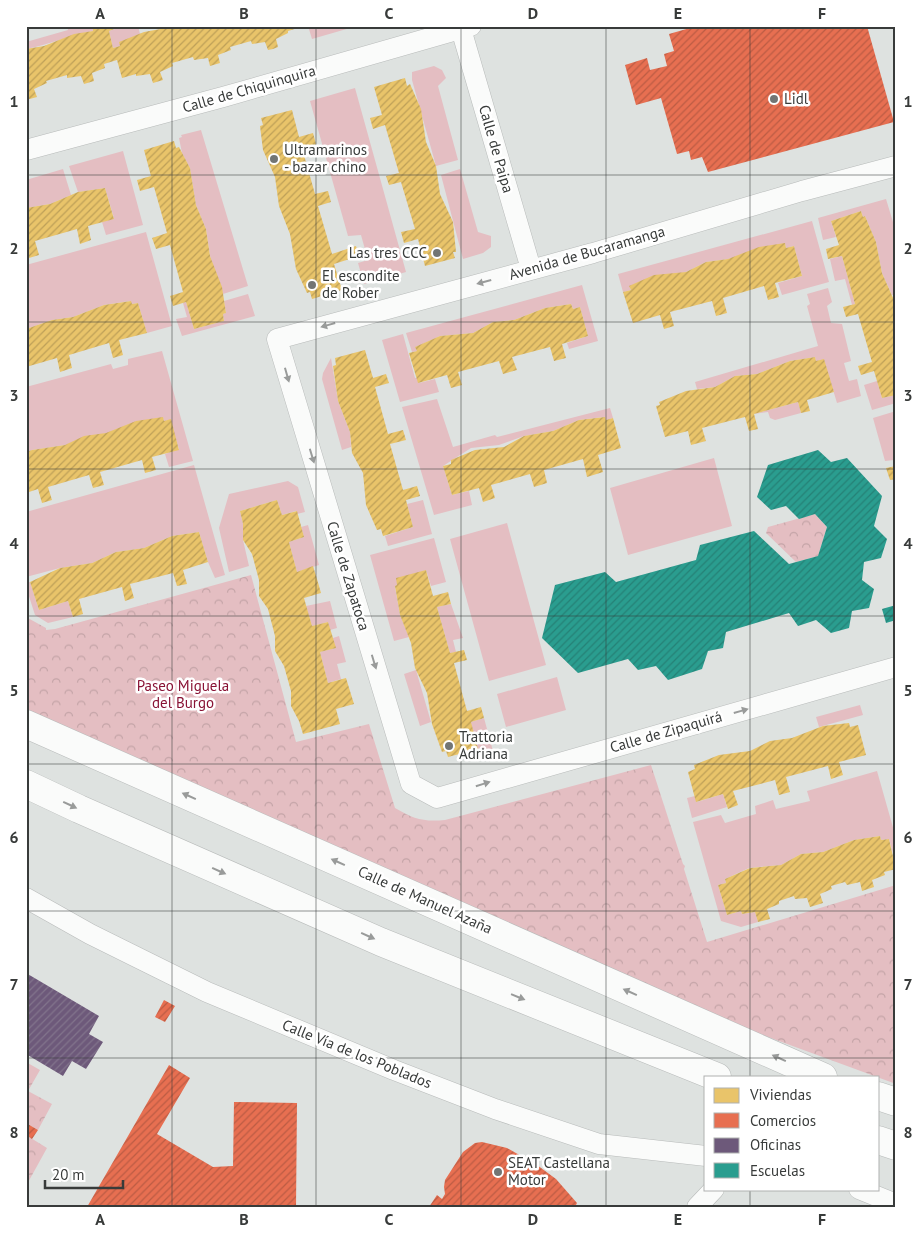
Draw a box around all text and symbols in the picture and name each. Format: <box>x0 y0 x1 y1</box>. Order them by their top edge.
text: A <box>95 3 105 23</box>
text: B <box>239 3 249 23</box>
text: C <box>385 3 394 23</box>
text: D <box>528 3 538 23</box>
text: E <box>674 3 682 23</box>
text: F <box>818 3 826 23</box>
street label: Calle de Chiquinquira <box>180 60 318 117</box>
place label: Lidl <box>784 89 809 108</box>
text: 1 <box>9 91 19 111</box>
text: 1 <box>903 91 913 111</box>
marker: Lidl <box>768 93 780 105</box>
street label: Calle de Paipa <box>475 103 518 195</box>
place label: Ultramarinos - bazar chino <box>284 140 367 176</box>
marker: Ultramarinos - bazar chino <box>268 153 280 165</box>
street label: Avenida de Bucaramanga <box>507 221 667 284</box>
text: 2 <box>9 238 19 258</box>
text: 2 <box>903 238 913 258</box>
place label: Las tres CCC <box>349 243 427 262</box>
marker: Las tres CCC <box>431 247 443 259</box>
place label: El escondite de Rober <box>322 266 400 302</box>
one-way arrow <box>477 278 492 286</box>
marker: El escondite de Rober <box>306 279 318 291</box>
one-way arrow <box>320 322 335 330</box>
one-way arrow <box>284 367 292 382</box>
text: 3 <box>9 385 19 405</box>
text: 3 <box>903 385 913 405</box>
one-way arrow <box>308 449 316 464</box>
street label: Calle de Zapatoca <box>323 519 374 633</box>
text: 4 <box>9 533 19 553</box>
text: 4 <box>903 533 913 553</box>
one-way arrow <box>371 655 379 670</box>
park label: Paseo Miguela del Burgo <box>137 676 229 712</box>
text: 5 <box>9 680 19 700</box>
text: 5 <box>903 680 913 700</box>
street label: Calle de Zipaquirá <box>608 706 724 757</box>
one-way arrow <box>733 706 748 714</box>
place label: Trattoria Adriana <box>459 727 513 763</box>
marker: Trattoria Adriana <box>443 740 455 752</box>
one-way arrow <box>476 779 491 787</box>
one-way arrow <box>182 791 196 799</box>
one-way arrow <box>63 801 77 809</box>
text: 6 <box>9 827 19 847</box>
text: 6 <box>903 827 913 847</box>
one-way arrow <box>331 857 345 865</box>
street label: Calle de Manuel Azaña <box>355 861 495 938</box>
one-way arrow <box>212 867 226 875</box>
one-way arrow <box>361 933 375 941</box>
text: 7 <box>9 974 19 994</box>
text: 7 <box>903 974 913 994</box>
one-way arrow <box>623 987 637 995</box>
one-way arrow <box>511 993 526 1001</box>
street label: Calle Vía de los Poblados <box>280 1015 435 1092</box>
one-way arrow <box>772 1053 786 1061</box>
legend <box>704 1076 880 1190</box>
text: Viviendas <box>749 1085 811 1104</box>
text: Comercios <box>750 1111 816 1130</box>
text: 8 <box>9 1122 19 1142</box>
text: 8 <box>903 1122 913 1142</box>
text: Oficinas <box>750 1135 801 1154</box>
place label: SEAT Castellana Motor <box>508 1153 610 1189</box>
scale bar <box>45 1158 122 1190</box>
text: Escuelas <box>750 1161 805 1180</box>
text: 20 m <box>52 1165 85 1184</box>
marker: SEAT Castellana Motor <box>492 1166 504 1178</box>
text: A <box>95 1209 105 1229</box>
text: B <box>239 1209 249 1229</box>
text: C <box>385 1209 394 1229</box>
text: D <box>528 1209 538 1229</box>
text: E <box>674 1209 682 1229</box>
text: F <box>818 1209 826 1229</box>

